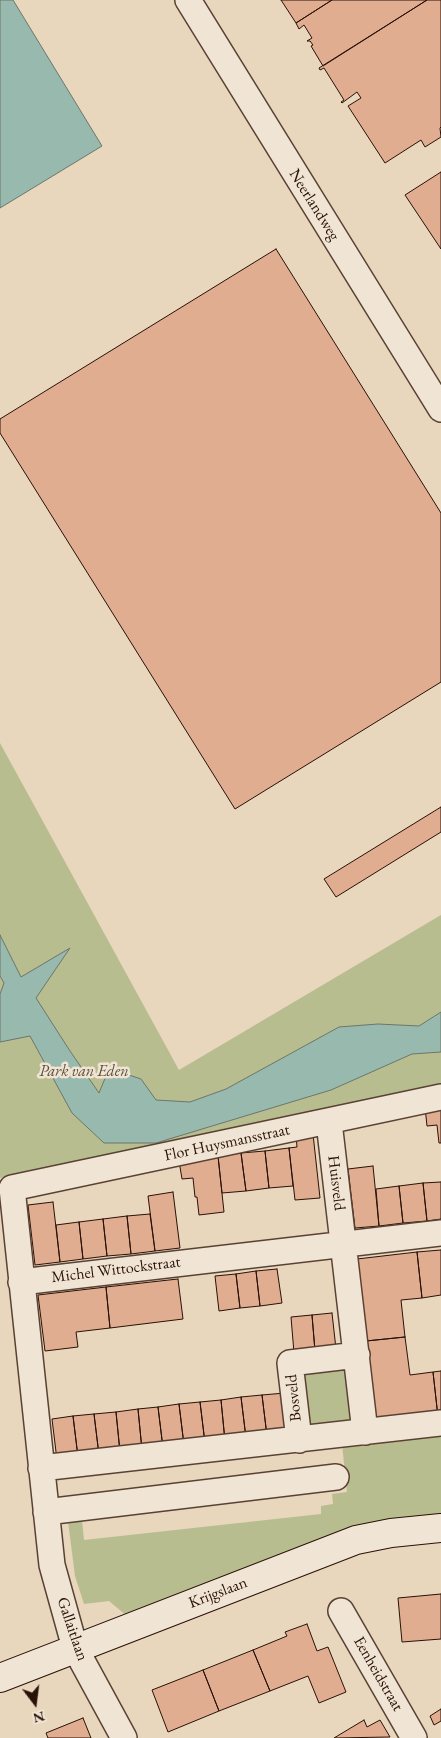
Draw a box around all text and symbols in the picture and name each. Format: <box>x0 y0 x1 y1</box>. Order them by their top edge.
street label: Neerlandweg <box>284 166 344 244</box>
park label: Park van Eden <box>39 1062 129 1082</box>
street label: Flor Huysmansstraat <box>162 1120 292 1166</box>
street label: Huisveld <box>323 1154 349 1212</box>
street label: Michel Wittockstraat <box>50 1253 182 1287</box>
street label: Bosveld <box>282 1373 306 1423</box>
street label: Krijgslaan <box>186 1573 250 1613</box>
street label: Gallaitlaan <box>52 1595 92 1663</box>
street label: Eenheidstraat <box>349 1633 407 1715</box>
north arrow <box>10 1678 60 1728</box>
text: N <box>31 1707 47 1728</box>

